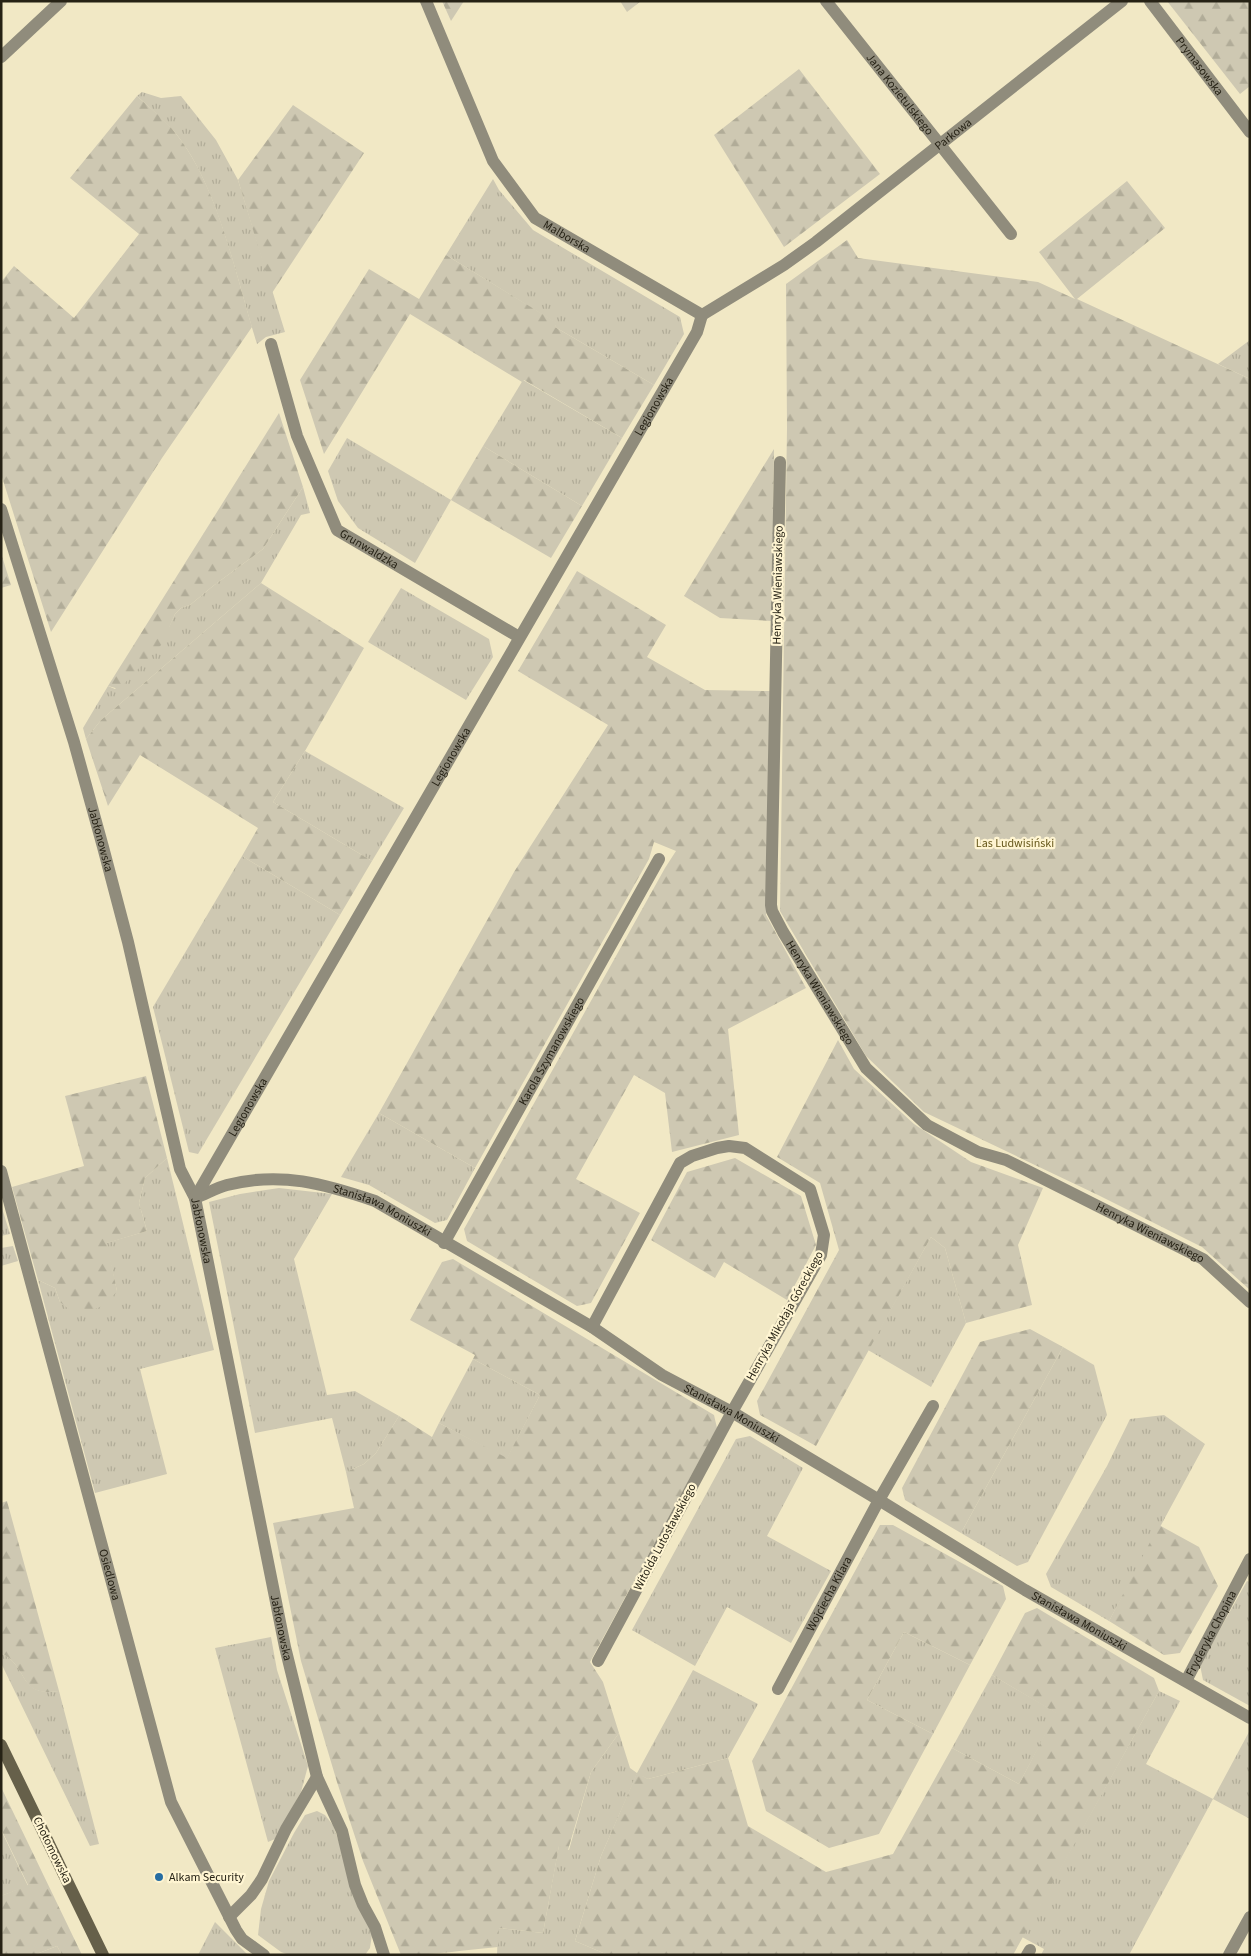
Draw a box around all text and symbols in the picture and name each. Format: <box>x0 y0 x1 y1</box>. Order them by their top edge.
street label: Prymasowska <box>1172 33 1228 99</box>
street label: Jana Kozietulskiego <box>862 50 938 139</box>
street label: Parkowa <box>931 114 975 154</box>
street label: Malborska <box>540 216 594 257</box>
street label: Legionowska <box>630 374 678 439</box>
street label: Grunwaldzka <box>336 525 402 573</box>
street label: Henryka Wieniawskiego <box>768 525 788 645</box>
street label: Legionowska <box>427 724 475 789</box>
street label: Jabłonowska <box>84 805 118 874</box>
park label: Las Ludwisiński <box>976 835 1054 852</box>
street label: Henryka Wieniawskiego <box>782 937 858 1048</box>
street label: Karola Szymanowskiego <box>514 994 589 1108</box>
street label: Legionowska <box>224 1074 271 1140</box>
street label: Stanisława Moniuszki <box>331 1180 435 1240</box>
street label: Jabłonowska <box>187 1196 216 1265</box>
street label: Henryka Wieniawskiego <box>1093 1198 1207 1267</box>
street label: Henryka Mikołaja Góreckiego <box>742 1248 828 1384</box>
street label: Stanisława Moniuszki <box>681 1379 783 1447</box>
street label: Witolda Lutosławskiego <box>630 1480 700 1594</box>
street label: Osiedlowa <box>95 1547 125 1602</box>
street label: Wojciecha Kilara <box>802 1553 856 1634</box>
street label: Stanisława Moniuszki <box>1028 1587 1130 1655</box>
street label: Fryderyka Chopina <box>1182 1587 1241 1679</box>
street label: Jabłonowska <box>266 1593 297 1662</box>
street label: Chotomowska <box>29 1814 75 1886</box>
place label: Alkam Security <box>169 1869 244 1886</box>
marker: Alkam Security <box>153 1871 165 1883</box>

